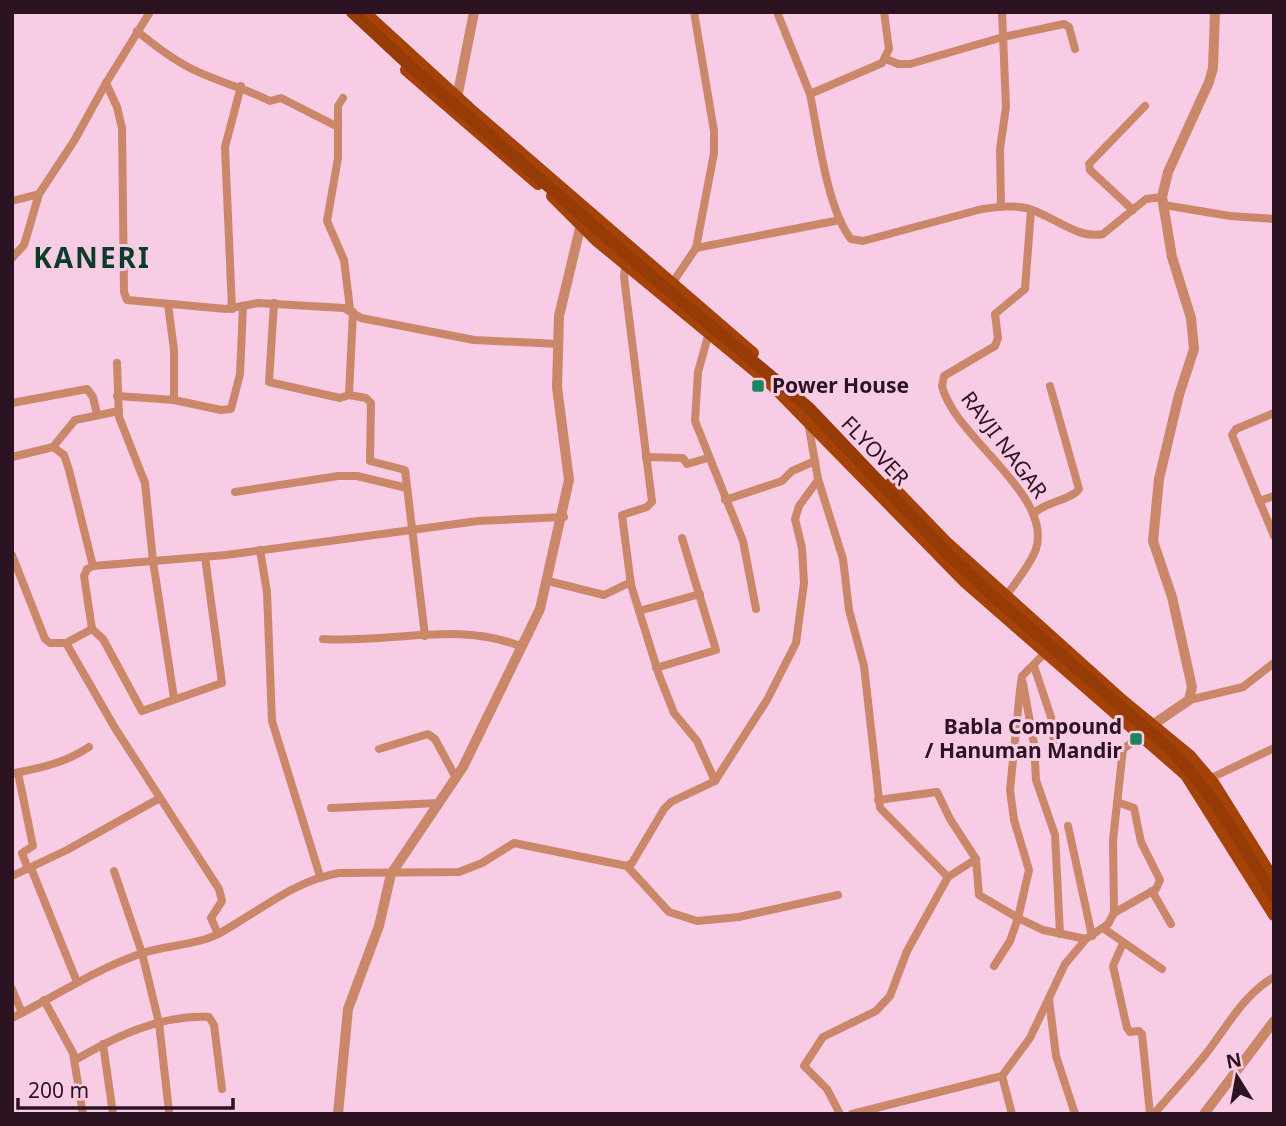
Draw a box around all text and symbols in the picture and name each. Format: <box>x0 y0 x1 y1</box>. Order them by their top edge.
district label: KANERI <box>33 238 151 276</box>
place label: Power House <box>772 371 909 399</box>
marker: Power House <box>750 378 766 394</box>
street label: RAVJI NAGAR <box>955 385 1054 504</box>
street label: FLYOVER <box>836 410 916 491</box>
place label: Babla Compound / Hanuman Mandir <box>925 712 1123 764</box>
marker: Babla Compound / Hanuman Mandir <box>1128 731 1144 747</box>
north arrow <box>1202 1042 1272 1112</box>
text: N <box>1224 1046 1244 1075</box>
scale bar <box>18 1066 233 1110</box>
text: 200 m <box>28 1076 89 1104</box>

